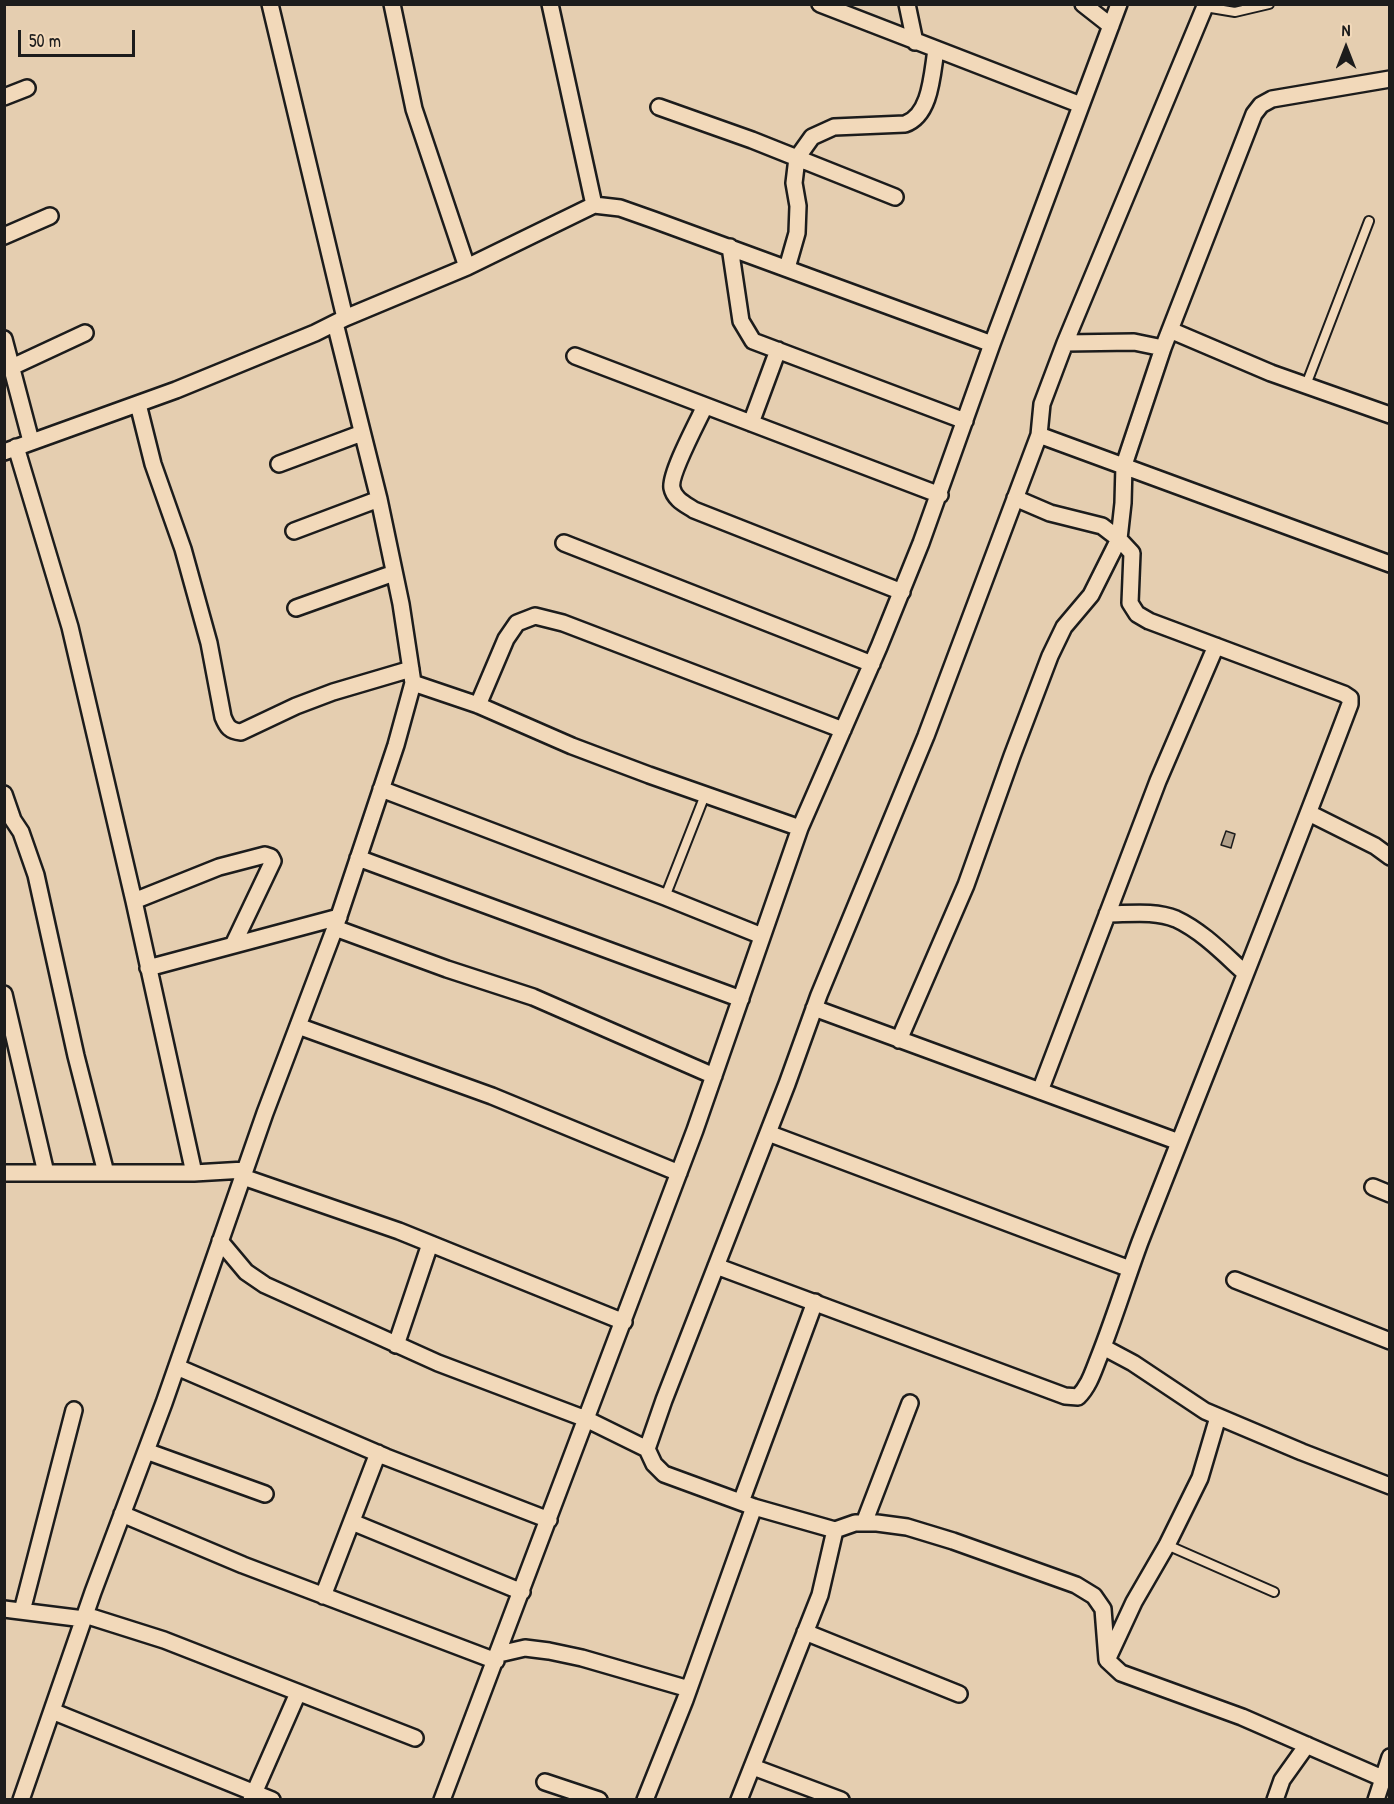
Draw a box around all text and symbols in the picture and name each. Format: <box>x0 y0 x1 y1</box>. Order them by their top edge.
scale bar <box>21 18 138 56</box>
north arrow <box>1316 18 1376 78</box>
text: N <box>1342 19 1350 41</box>
text: 50 m <box>29 28 61 53</box>

